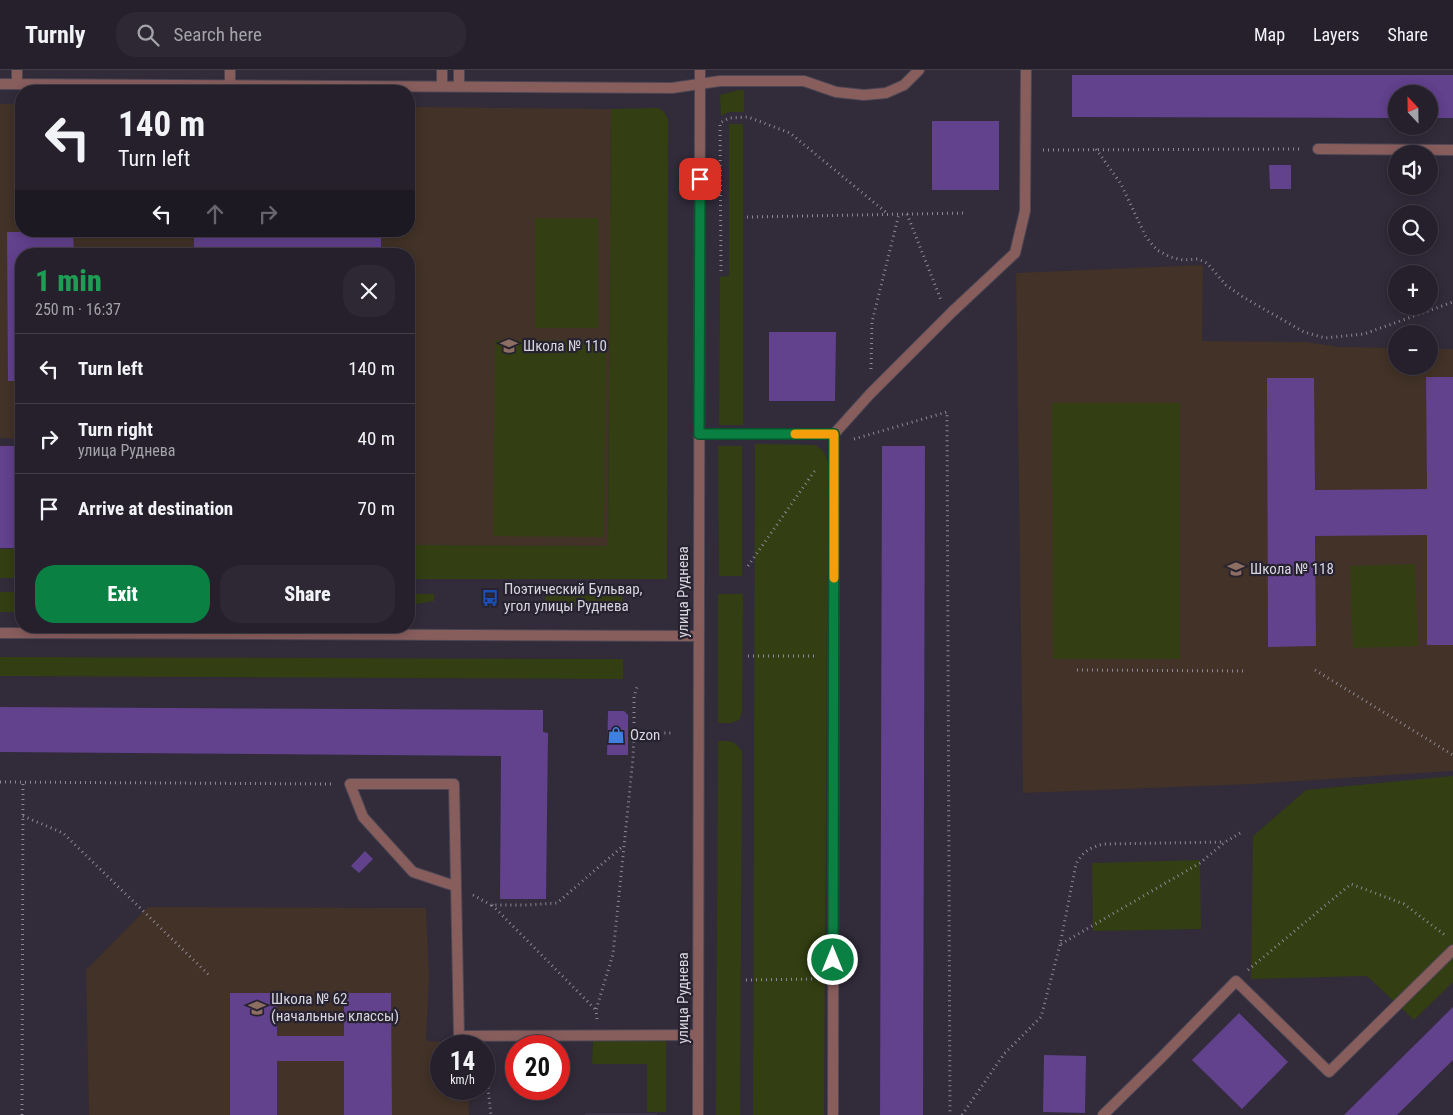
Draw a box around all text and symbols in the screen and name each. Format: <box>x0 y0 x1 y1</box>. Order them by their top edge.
search box <box>116 12 466 57</box>
text: Turnly <box>25 21 86 49</box>
icon: search <box>134 21 162 49</box>
text: Search here <box>174 23 262 46</box>
text: Map <box>1254 24 1285 45</box>
text: Layers <box>1313 24 1360 45</box>
text: Share <box>1388 24 1428 45</box>
north arrow <box>1388 85 1438 135</box>
map controls <box>1388 85 1438 375</box>
text: 140 m <box>118 104 205 145</box>
icon: left <box>35 105 100 170</box>
button: sound <box>1388 145 1438 195</box>
text: Turn left <box>118 146 190 171</box>
pin <box>679 158 721 200</box>
icon: arrive <box>686 165 714 193</box>
icon: left <box>148 200 176 228</box>
icon: ahead <box>201 200 229 228</box>
icon: right <box>254 200 282 228</box>
button: search <box>1388 205 1438 255</box>
text: 1 min <box>35 263 102 298</box>
button: close <box>343 265 395 317</box>
button: + <box>1388 265 1438 315</box>
text: 250 m · 16:37 <box>35 300 121 319</box>
button: − <box>1388 325 1438 375</box>
school or university icon: Школа № 110 <box>499 336 519 356</box>
place label: Школа № 110 <box>523 337 607 355</box>
icon: left <box>35 355 63 383</box>
text: Turn left <box>78 357 143 380</box>
text: 140 m <box>348 357 395 380</box>
text: Turn right <box>78 418 153 441</box>
icon: right <box>35 425 63 453</box>
text: 40 m <box>358 427 395 450</box>
text: улица Руднева <box>78 441 176 460</box>
icon: arrive <box>35 495 63 523</box>
text: Arrive at destination <box>78 497 233 520</box>
text: 70 m <box>358 497 395 520</box>
street label: улица Руднева <box>674 546 692 638</box>
school or university icon: Школа № 118 <box>1226 559 1246 579</box>
place label: Школа № 118 <box>1250 560 1334 578</box>
button: Exit <box>35 565 210 623</box>
button: Share <box>220 565 395 623</box>
place label: Поэтический Бульвар, угол улицы Руднева <box>504 580 643 615</box>
bus stop icon: Поэтический Бульвар, угол улицы Руднева <box>480 588 500 608</box>
shop icon: Ozon <box>606 725 626 745</box>
place label: Ozon <box>630 726 660 744</box>
position arrow <box>806 933 858 985</box>
street label: улица Руднева <box>674 952 692 1044</box>
place label: Школа № 62 (начальные классы) <box>271 990 399 1025</box>
school or university icon: Школа № 62 (начальные классы) <box>247 998 267 1018</box>
speed limit sign: 20 <box>505 1035 570 1100</box>
text: 14 <box>450 1047 475 1076</box>
text: km/h <box>450 1073 475 1087</box>

